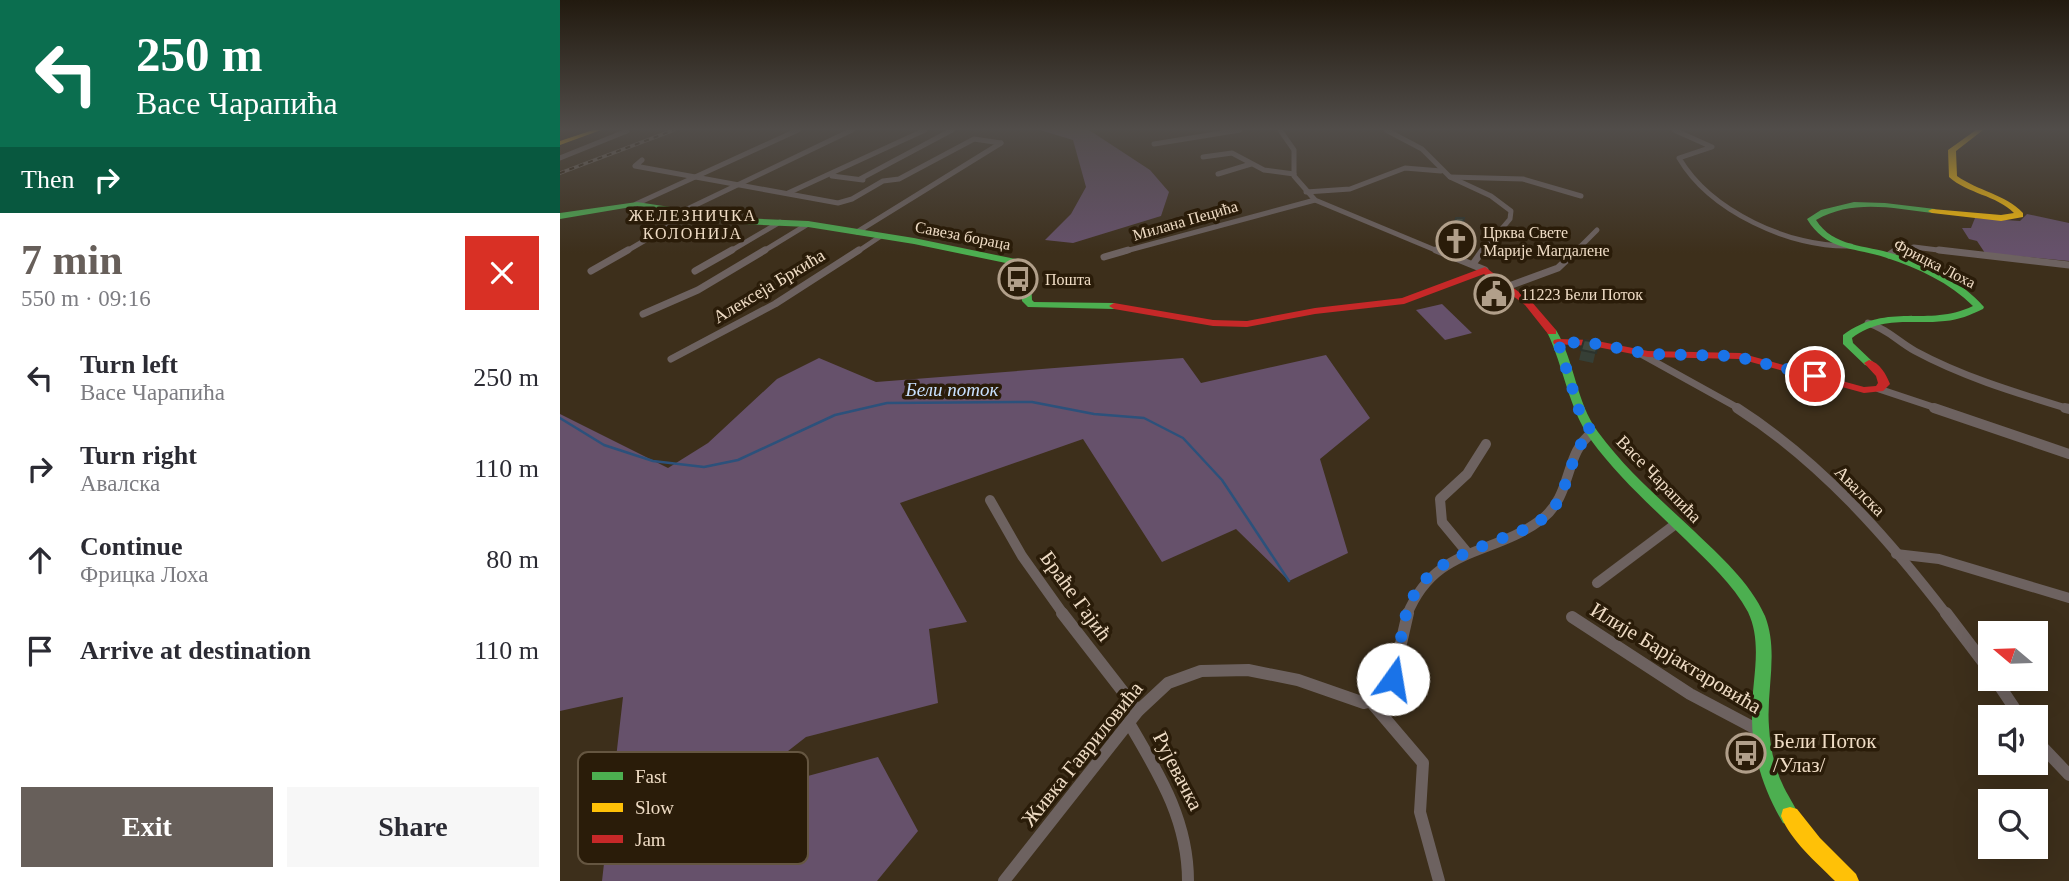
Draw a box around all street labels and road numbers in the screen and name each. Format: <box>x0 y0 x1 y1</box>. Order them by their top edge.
street label: Милана Пецића <box>1131 197 1240 245</box>
street label: Савеза бораца <box>914 218 1012 254</box>
street label: Фрицка Лоха <box>1891 236 1978 292</box>
street label: Алексеја Бркића <box>710 245 828 327</box>
street label: Васе Чарапића <box>1612 431 1706 527</box>
street label: Авалска <box>1831 462 1889 520</box>
street label: Браће Гајић <box>1035 546 1117 646</box>
street label: Илије Барјактаровића <box>1586 598 1766 719</box>
street label: Живка Гавриловића <box>1016 676 1148 831</box>
street label: Рујевачка <box>1148 728 1208 815</box>

